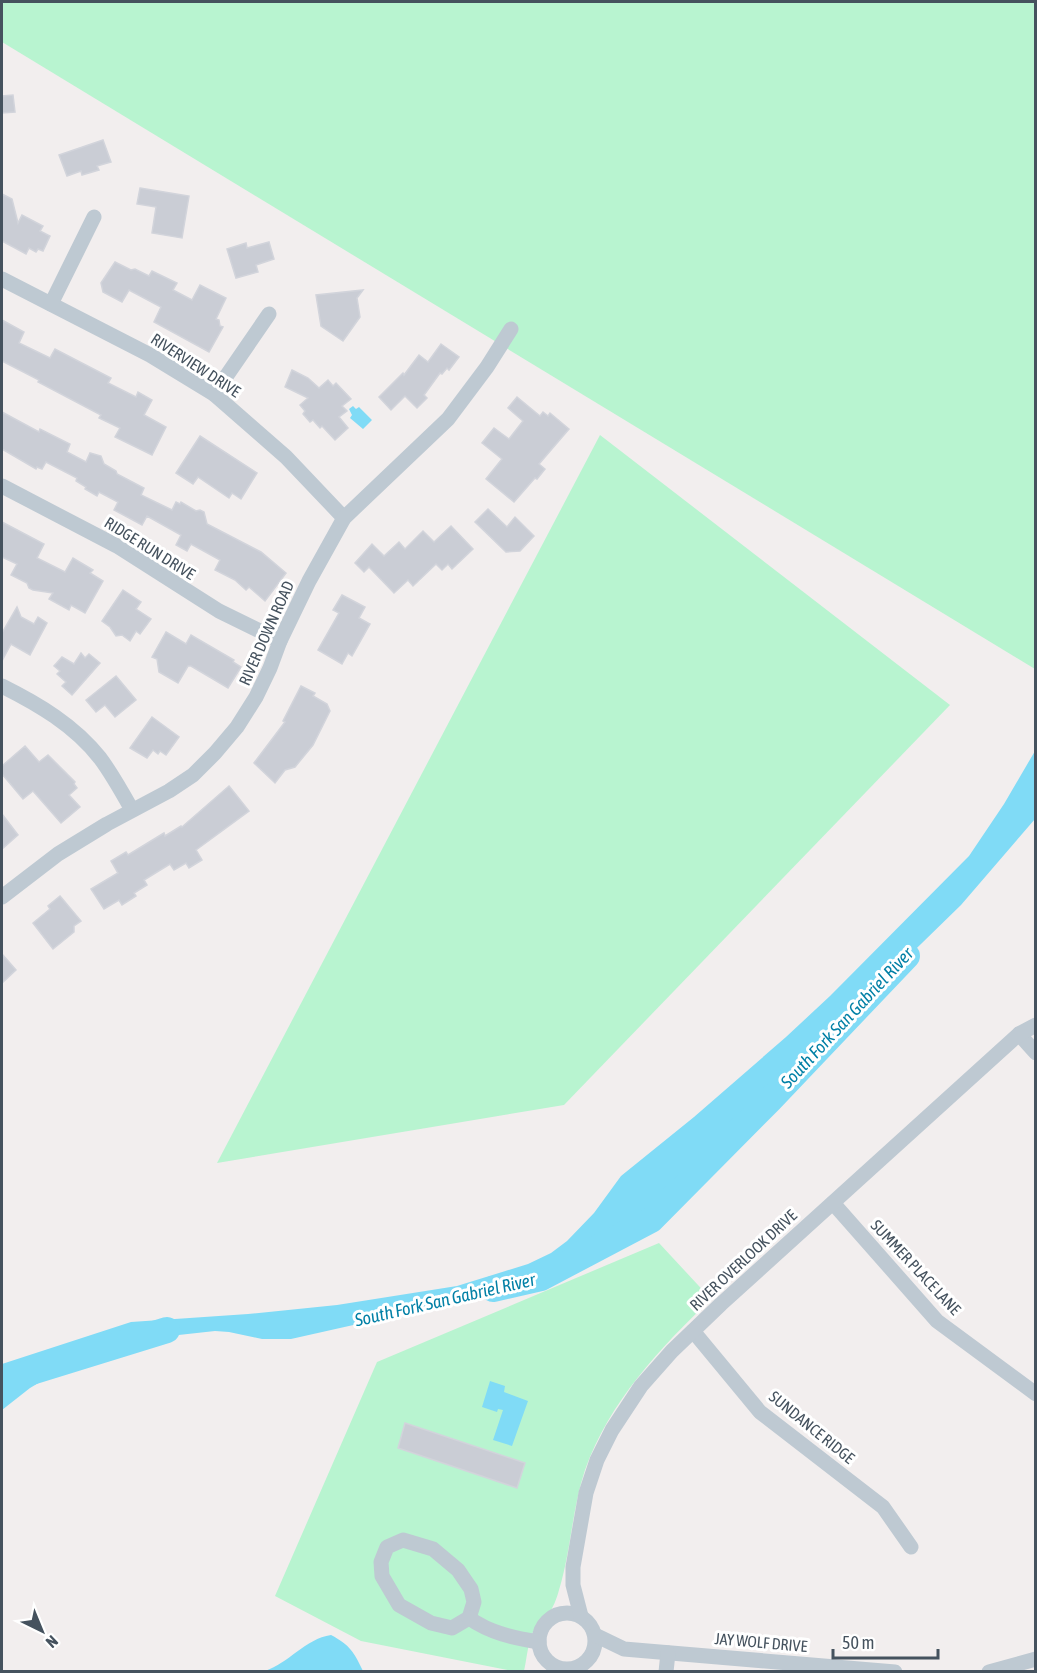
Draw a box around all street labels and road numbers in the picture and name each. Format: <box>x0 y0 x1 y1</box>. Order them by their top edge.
street label: RIVERVIEW DRIVE <box>148 329 244 401</box>
street label: RIDGE RUN DRIVE <box>101 513 199 583</box>
street label: RIVER DOWN ROAD <box>235 578 297 688</box>
street label: RIVER OVERLOOK DRIVE <box>686 1206 800 1314</box>
street label: SUMMER PLACE LANE <box>867 1216 965 1318</box>
street label: SUNDANCE RIDGE <box>766 1387 858 1467</box>
street label: JAY WOLF DRIVE <box>714 1629 808 1655</box>

